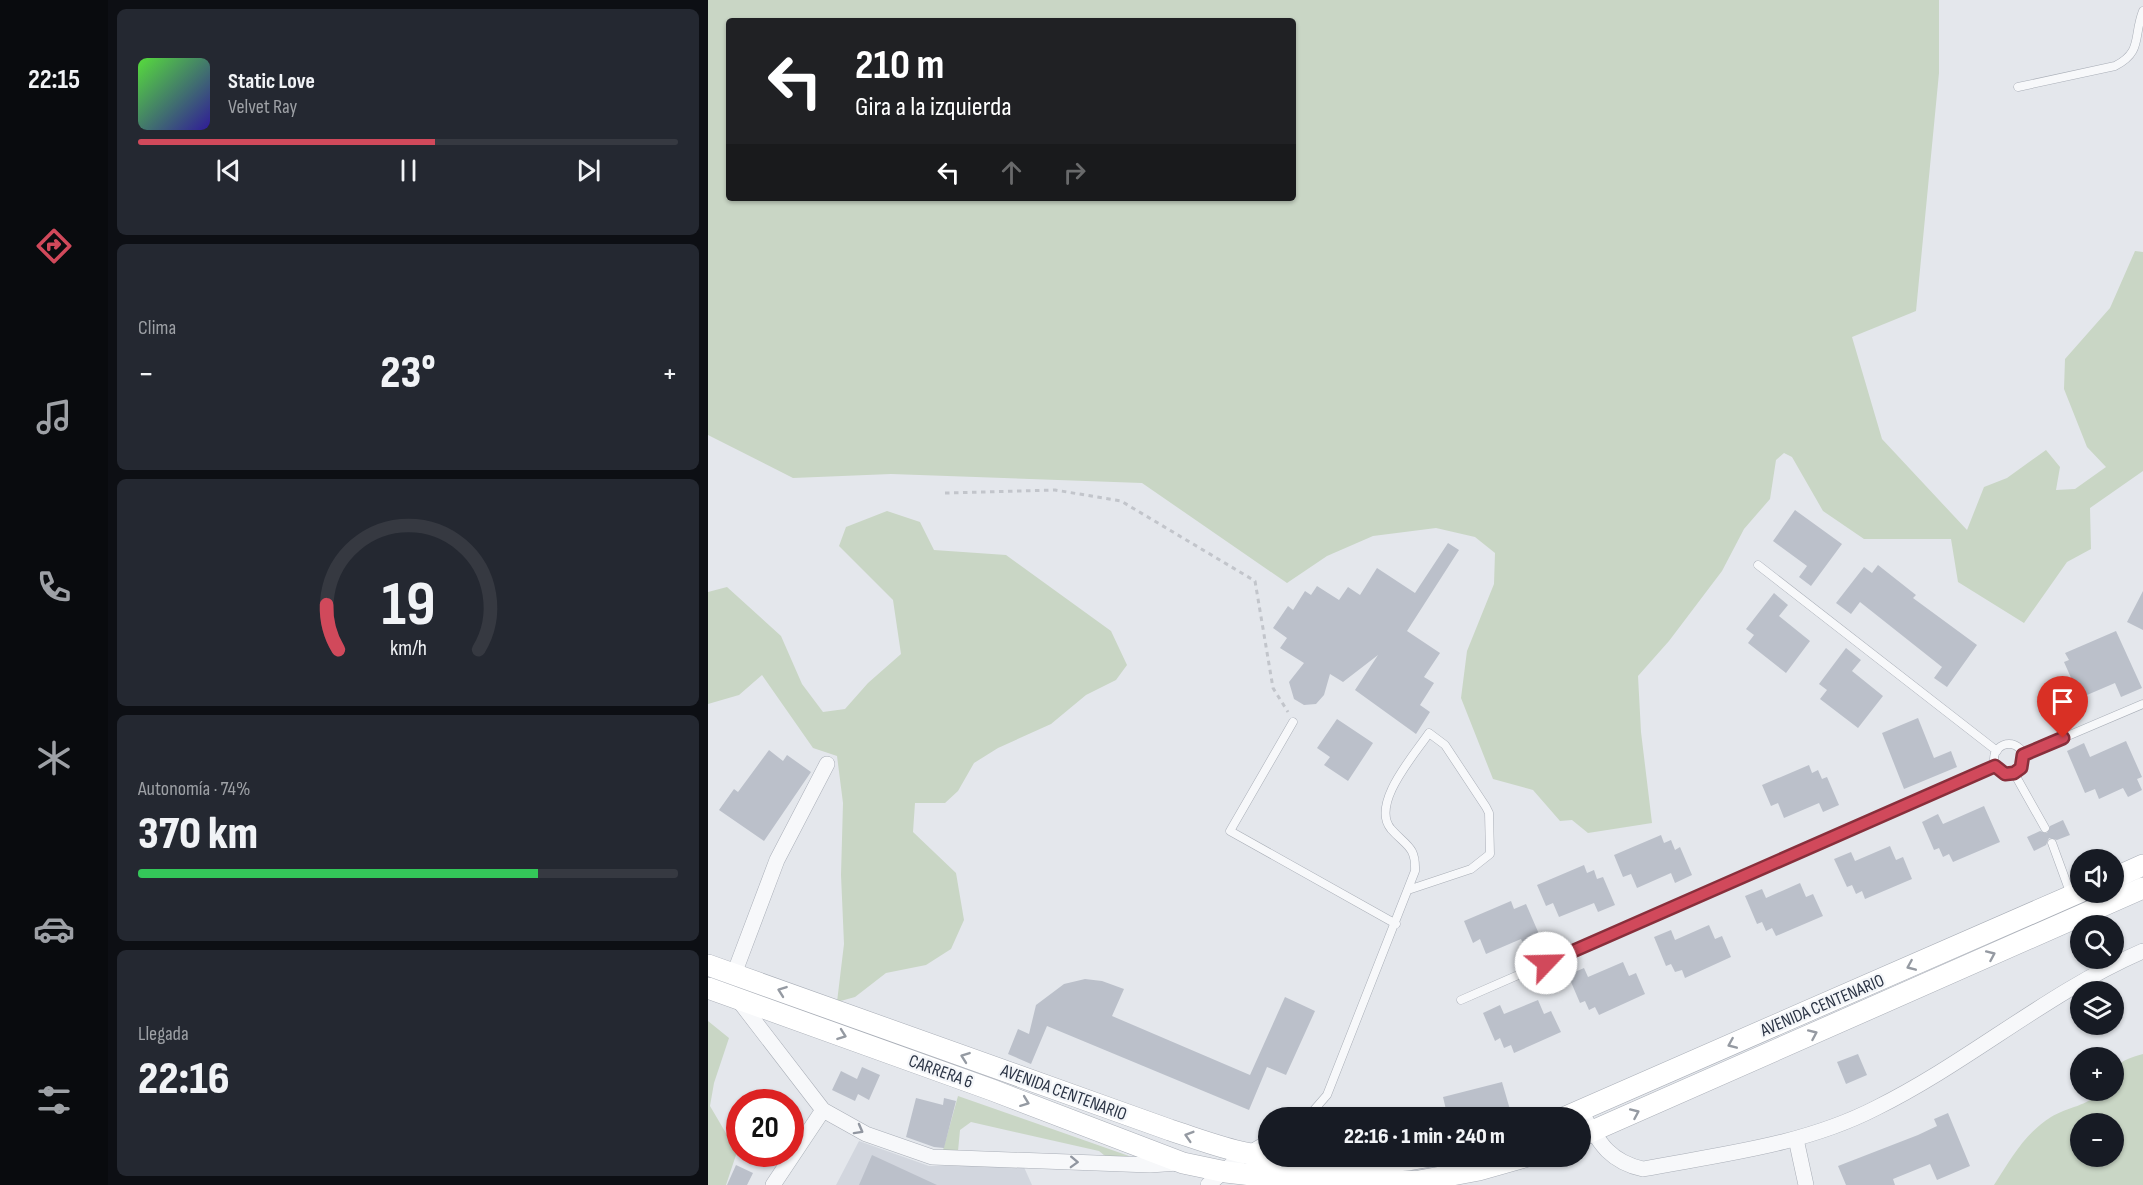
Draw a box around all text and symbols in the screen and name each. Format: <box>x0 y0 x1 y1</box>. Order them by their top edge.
text: 210 m <box>855 40 944 91</box>
icon: left <box>756 42 834 120</box>
text: 22:15 <box>28 64 80 96</box>
text: Static Love <box>228 68 315 95</box>
text: Gira a la izquierda <box>855 91 1012 123</box>
text: Velvet Ray <box>228 95 297 119</box>
icon: previous <box>212 154 245 187</box>
icon: pause <box>392 154 425 187</box>
icon: next <box>572 154 605 187</box>
icon: left <box>932 156 965 189</box>
icon: ahead <box>995 156 1028 189</box>
icon: right <box>1058 156 1091 189</box>
icon: directions <box>33 225 75 267</box>
text: Clima <box>138 316 176 340</box>
text: 23° <box>380 346 436 401</box>
text: − <box>138 354 154 394</box>
text: + <box>662 354 678 394</box>
icon: music <box>33 396 75 438</box>
icon: phone <box>33 566 75 608</box>
text: 19 <box>381 568 435 643</box>
text: km/h <box>389 636 427 661</box>
pin <box>2037 676 2088 738</box>
icon: arrive <box>2046 685 2079 718</box>
icon: climate <box>33 737 75 779</box>
text: Autonomía · 74% <box>138 777 250 801</box>
text: 370 km <box>138 807 258 862</box>
map controls <box>2070 849 2124 1167</box>
button: sound <box>2070 849 2124 903</box>
icon: car <box>33 908 75 950</box>
button: search <box>2070 915 2124 969</box>
position arrow <box>1514 931 1578 995</box>
one-way arrow <box>1985 950 1996 962</box>
one-way arrow <box>1907 959 1918 971</box>
street label: AVENIDA CENTENARIO <box>1756 970 1887 1041</box>
button: layers <box>2070 981 2124 1035</box>
one-way arrow <box>777 985 788 998</box>
text: Llegada <box>138 1022 189 1046</box>
one-way arrow <box>837 1028 847 1041</box>
one-way arrow <box>1807 1029 1818 1041</box>
one-way arrow <box>1728 1036 1739 1048</box>
button: + <box>2070 1047 2124 1101</box>
street label: CARRERA 6 <box>906 1050 976 1093</box>
one-way arrow <box>960 1051 971 1064</box>
text: 22:16 <box>138 1052 230 1107</box>
street label: AVENIDA CENTENARIO <box>997 1060 1130 1125</box>
icon: filters <box>33 1079 75 1121</box>
speed limit sign: 20 <box>726 1089 804 1167</box>
one-way arrow <box>1020 1095 1030 1108</box>
one-way arrow <box>1628 1108 1639 1120</box>
button: − <box>2070 1113 2124 1167</box>
one-way arrow <box>853 1123 863 1134</box>
text: 22:16 · 1 min · 240 m <box>1344 1123 1505 1150</box>
one-way arrow <box>1184 1131 1195 1143</box>
one-way arrow <box>1070 1156 1079 1168</box>

